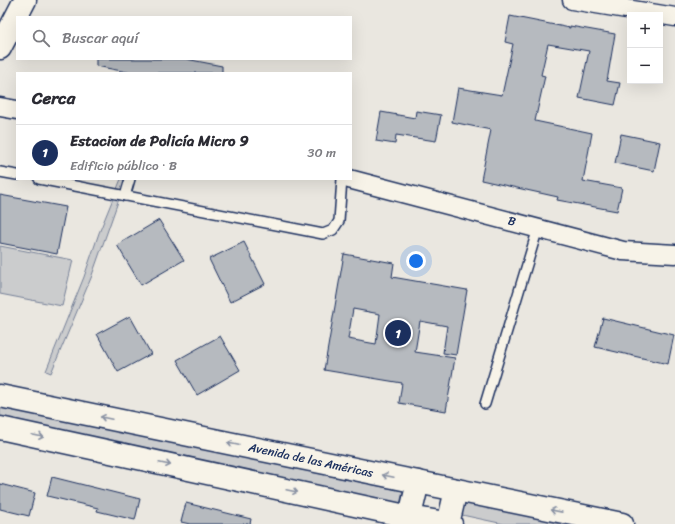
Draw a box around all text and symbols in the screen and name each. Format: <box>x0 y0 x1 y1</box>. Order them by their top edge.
map controls <box>627 12 663 84</box>
button: + <box>627 12 663 48</box>
search box <box>16 16 352 60</box>
text: Buscar aquí <box>62 25 139 51</box>
icon: search <box>30 27 52 49</box>
button: − <box>627 48 663 84</box>
text: Cerca <box>32 83 75 113</box>
text: Estacion de Policía Micro 9 <box>70 128 249 154</box>
text: 1 <box>42 141 48 164</box>
text: 30 m <box>307 141 336 164</box>
text: Edificio público · B <box>70 154 177 177</box>
street label: B <box>506 209 519 233</box>
your location <box>406 251 426 271</box>
pin: 1 <box>385 318 411 348</box>
one-way arrow <box>100 414 113 422</box>
one-way arrow <box>31 433 44 441</box>
street label: Avenida de las Américas <box>246 436 376 484</box>
one-way arrow <box>227 440 240 448</box>
one-way arrow <box>158 460 171 468</box>
one-way arrow <box>382 472 395 480</box>
one-way arrow <box>285 488 298 496</box>
one-way arrow <box>550 506 563 514</box>

